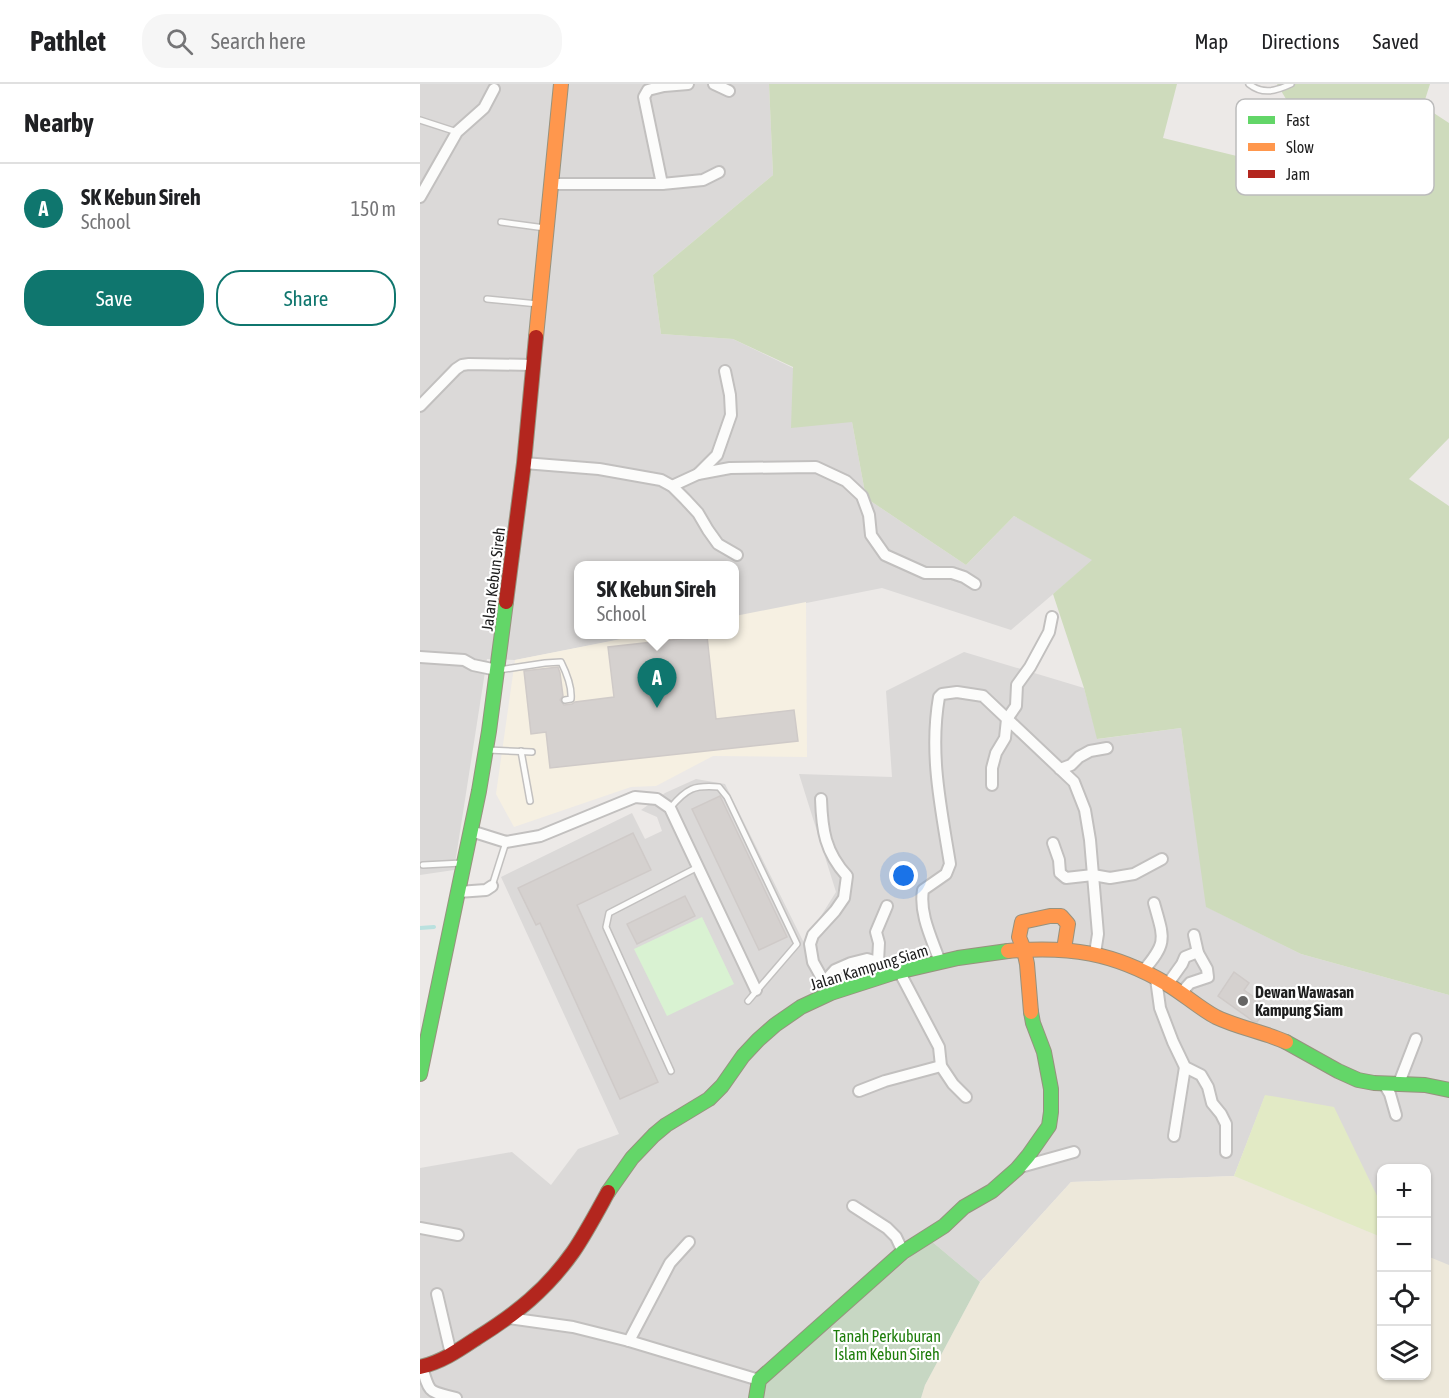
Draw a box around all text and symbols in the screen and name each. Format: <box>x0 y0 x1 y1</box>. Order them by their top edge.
search box <box>142 14 562 68</box>
text: Pathlet <box>30 25 106 57</box>
icon: search <box>163 25 196 58</box>
text: Search here <box>211 28 306 54</box>
text: Map <box>1194 29 1228 53</box>
text: Directions <box>1261 29 1340 53</box>
text: Saved <box>1373 29 1419 53</box>
legend <box>1236 99 1434 195</box>
text: Nearby <box>24 108 94 138</box>
text: Fast <box>1286 111 1310 129</box>
text: Slow <box>1286 138 1314 156</box>
text: Jam <box>1286 165 1310 183</box>
text: SK Kebun Sireh <box>81 184 201 210</box>
text: A <box>39 197 48 220</box>
text: 150 m <box>351 197 396 220</box>
text: School <box>81 210 131 233</box>
button: Save <box>24 270 204 326</box>
button: Share <box>216 270 396 326</box>
street label: Jalan Kebun Sireh <box>478 526 508 632</box>
popup <box>574 561 739 639</box>
text: SK Kebun Sireh <box>597 576 716 602</box>
text: School <box>597 602 646 625</box>
pin: A <box>638 658 676 708</box>
your location <box>889 861 918 890</box>
street label: Jalan Kampung Siam <box>808 941 930 994</box>
place label: Dewan Wawasan Kampung Siam <box>1255 983 1354 1019</box>
marker: Dewan Wawasan Kampung Siam <box>1236 994 1250 1008</box>
map controls <box>1377 1164 1431 1380</box>
button: + <box>1377 1164 1431 1218</box>
button: − <box>1377 1218 1431 1272</box>
button: locate <box>1377 1272 1431 1326</box>
button: layers <box>1377 1326 1431 1380</box>
park label: Tanah Perkuburan Islam Kebun Sireh <box>833 1327 941 1363</box>

